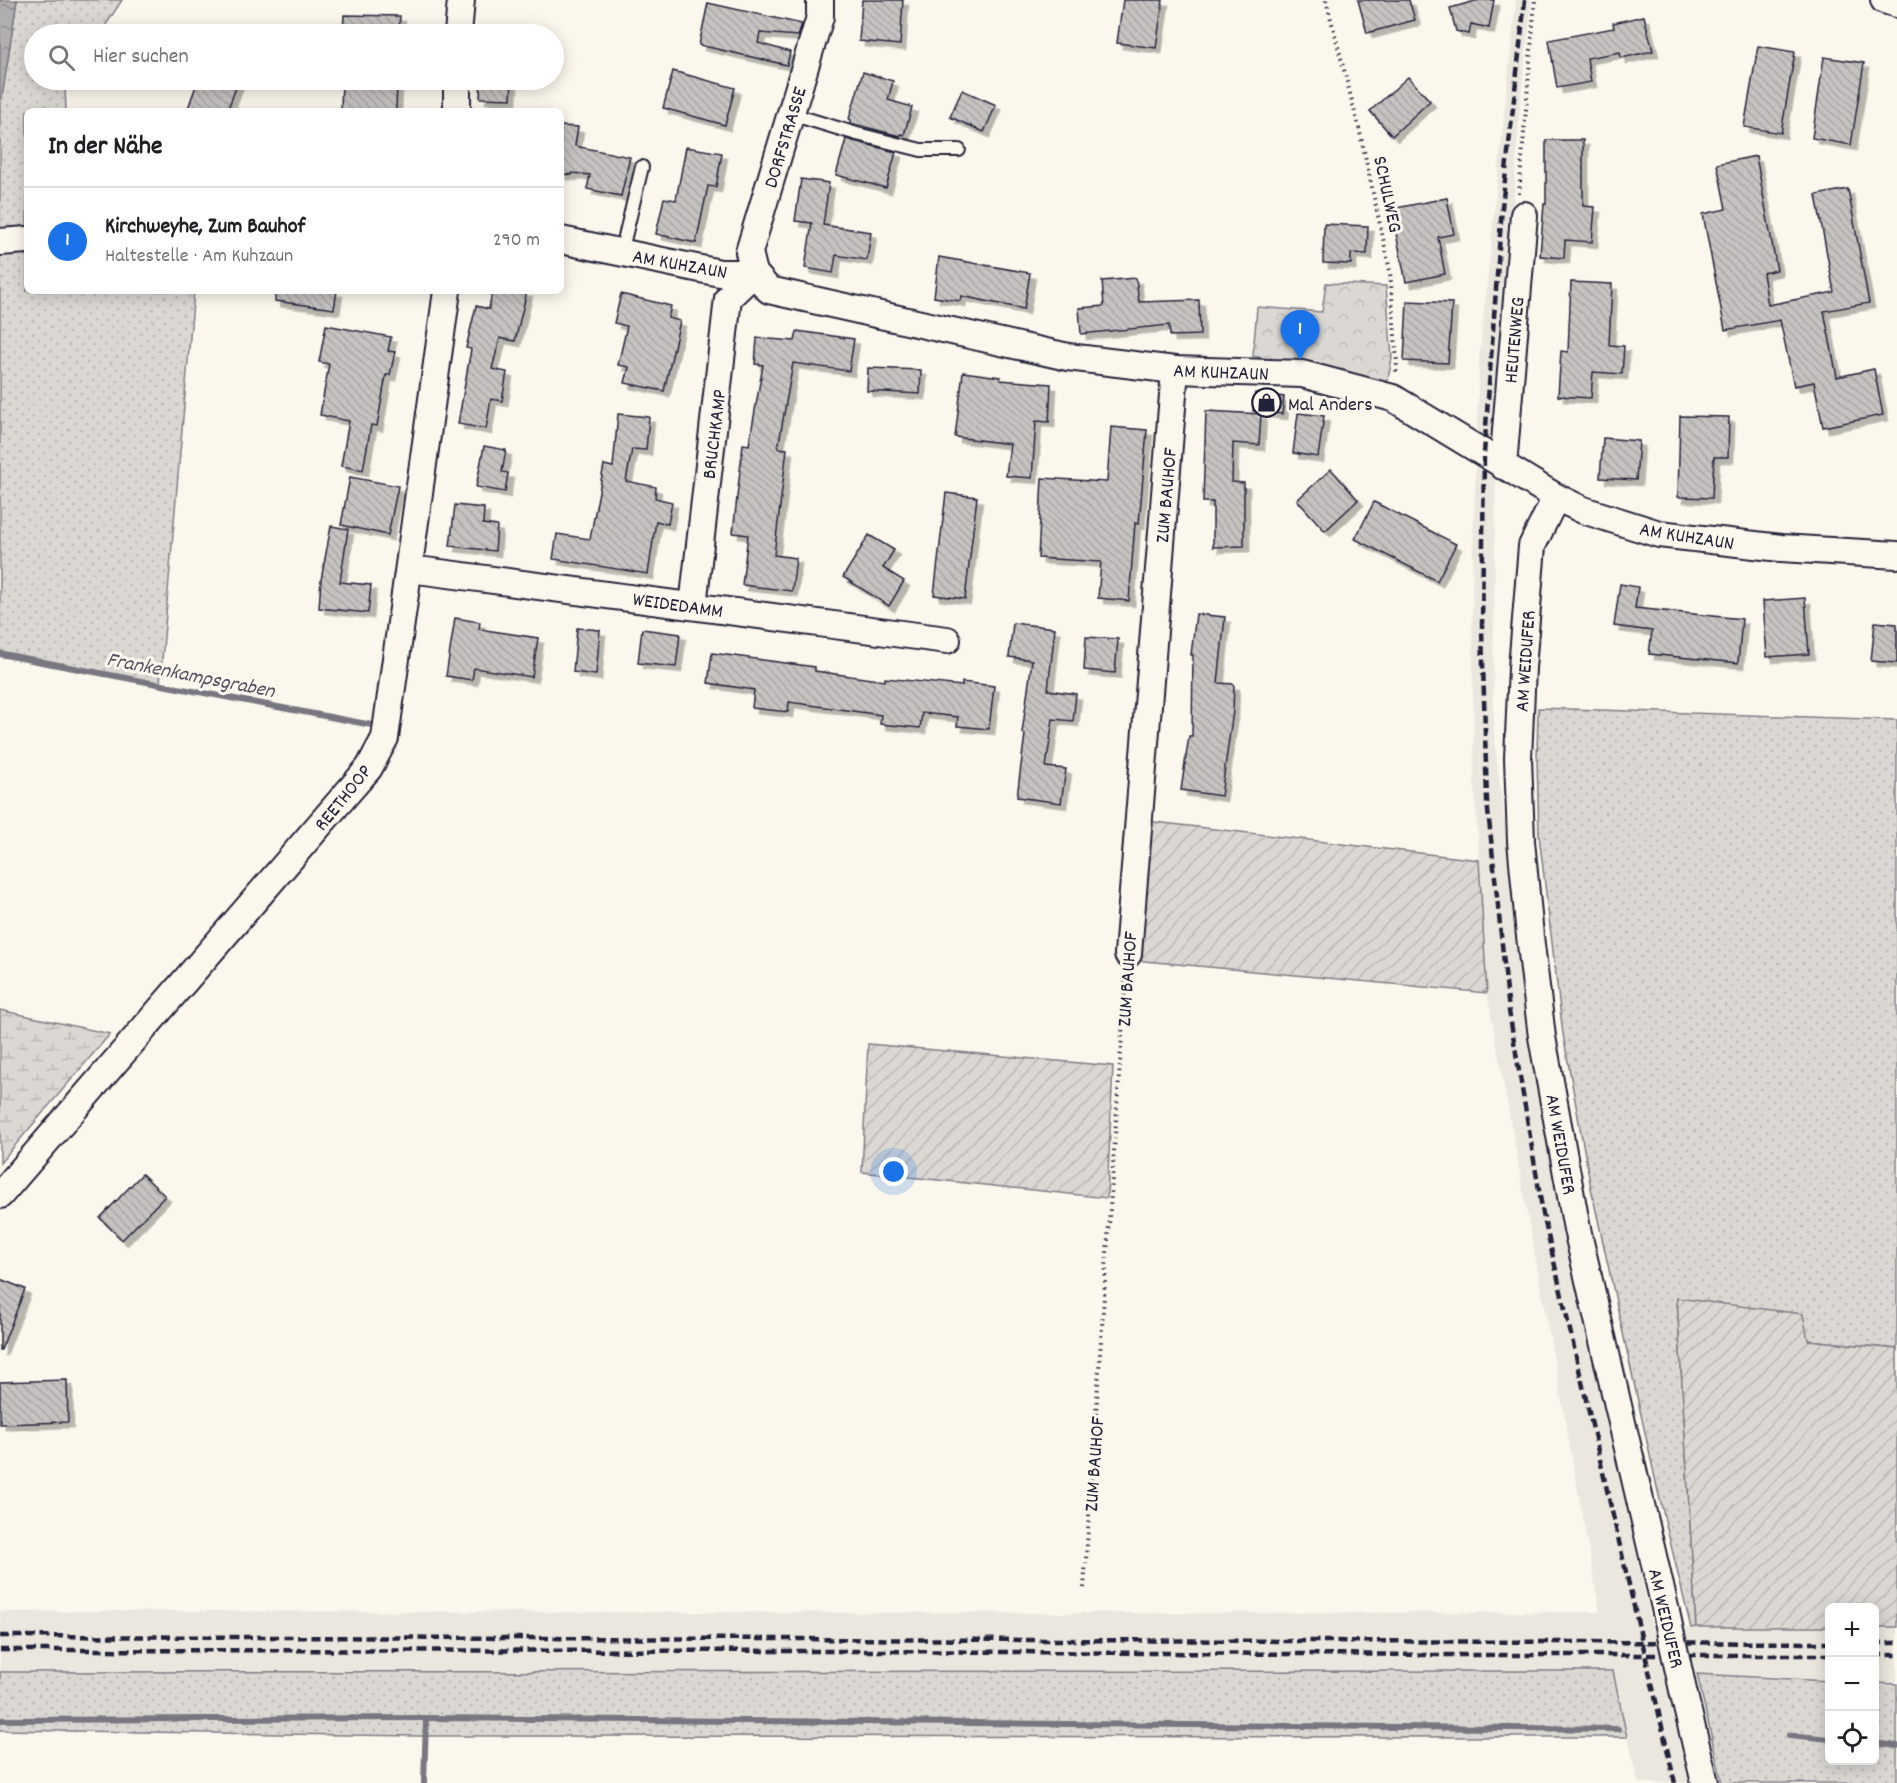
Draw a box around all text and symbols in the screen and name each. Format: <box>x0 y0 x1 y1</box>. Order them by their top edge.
search box <box>24 24 564 90</box>
icon: search <box>45 41 78 74</box>
text: Hier suchen <box>93 42 189 73</box>
street label: DORFSTRASSE <box>758 84 816 192</box>
text: In der Nähe <box>48 129 162 166</box>
street label: SCHULWEG <box>1364 154 1408 235</box>
text: Kirchweyhe, Zum Bauhof <box>105 212 305 243</box>
text: 1 <box>65 227 70 255</box>
text: 290 m <box>493 227 540 255</box>
text: Haltestelle · Am Kuhzaun <box>105 243 293 271</box>
street label: AM KUHZAUN <box>630 244 729 288</box>
street label: HEUTENWEG <box>1498 296 1534 385</box>
pin: 1 <box>1280 310 1320 360</box>
street label: AM KUHZAUN <box>1173 358 1269 390</box>
shop icon: Mal Anders <box>1251 387 1283 419</box>
street label: BRUCHKAMP <box>697 388 735 481</box>
place label: Mal Anders <box>1288 392 1373 420</box>
street label: ZUM BAUHOF <box>1150 446 1186 544</box>
street label: AM KUHZAUN <box>1637 517 1736 559</box>
street label: WEIDEDAMM <box>631 587 725 627</box>
street label: AM WEIDUFER <box>1509 610 1545 713</box>
water label: Frankenkampsgraben <box>104 646 278 708</box>
street label: REETHOOP <box>309 760 380 838</box>
street label: ZUM BAUHOF <box>1112 931 1146 1028</box>
street label: AM WEIDUFER <box>1536 1092 1582 1197</box>
your location <box>879 1157 908 1186</box>
street label: ZUM BAUHOF <box>1079 1416 1113 1513</box>
street label: AM WEIDUFER <box>1639 1566 1689 1671</box>
map controls <box>1825 1603 1879 1765</box>
button: + <box>1825 1603 1879 1657</box>
button: − <box>1825 1657 1879 1711</box>
button: locate <box>1825 1711 1879 1765</box>

